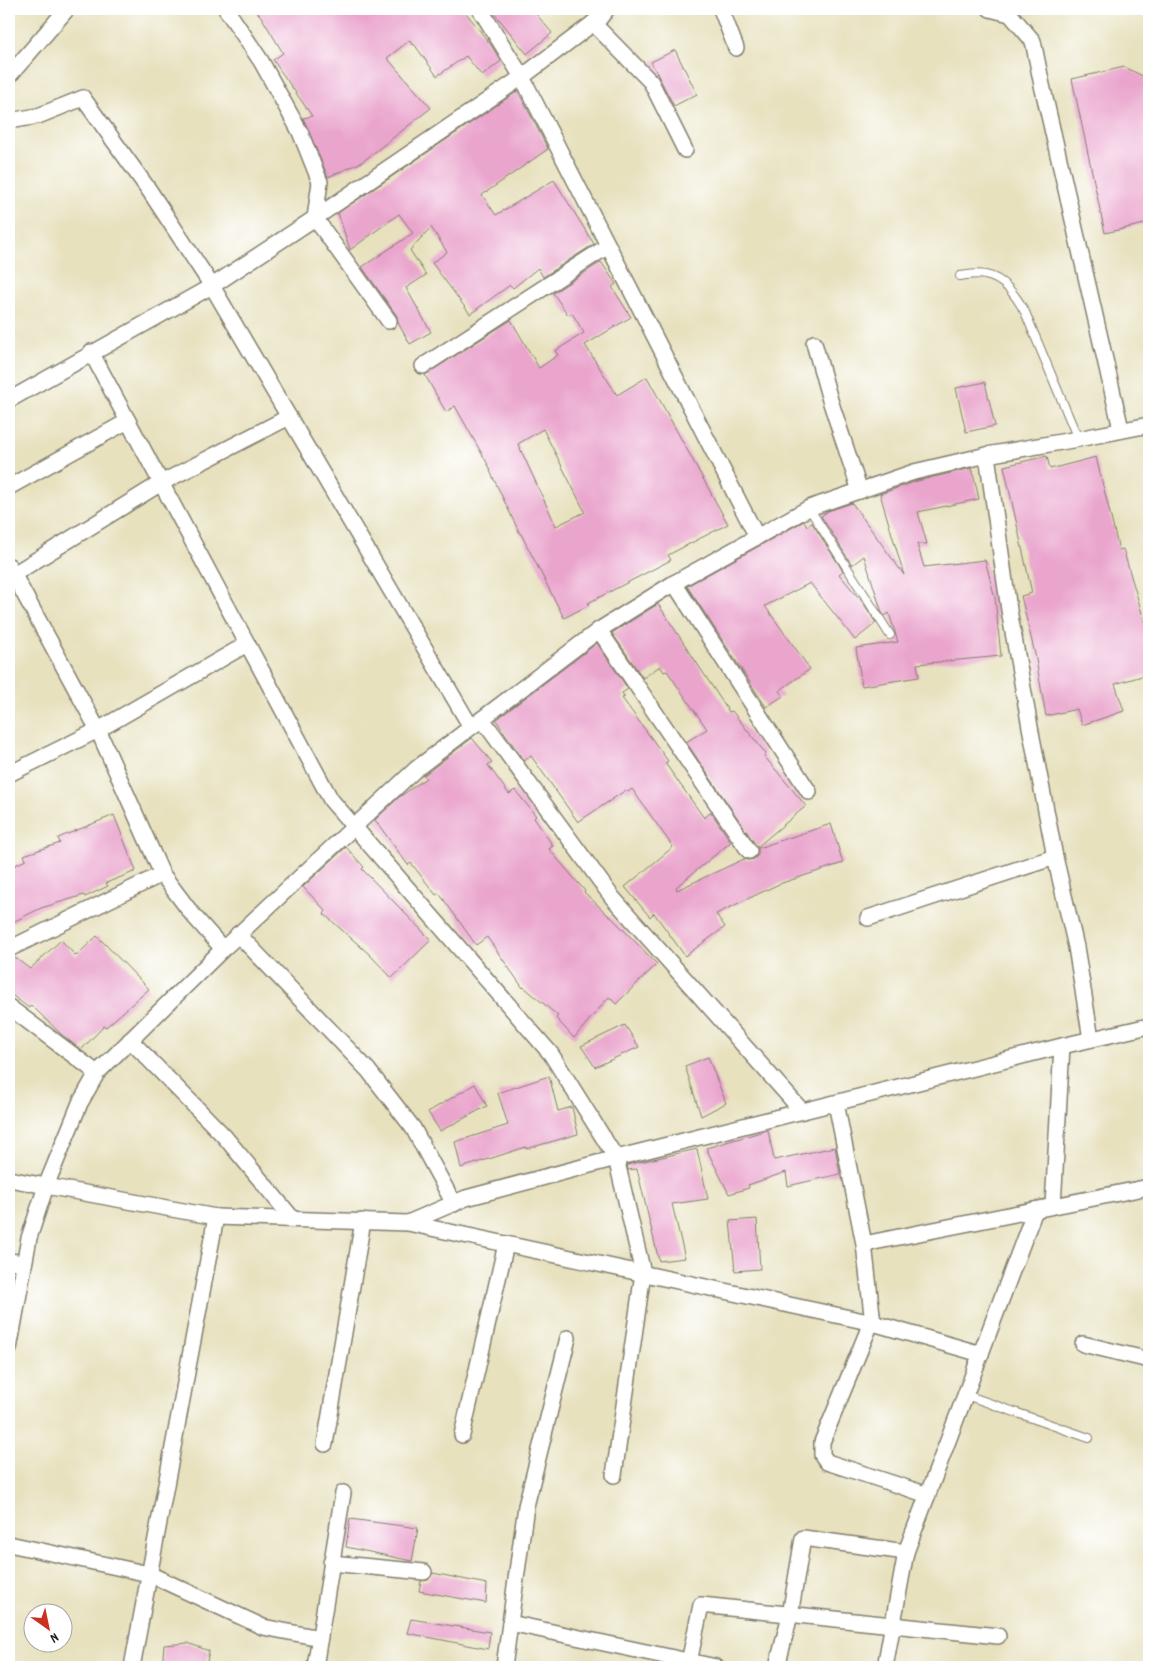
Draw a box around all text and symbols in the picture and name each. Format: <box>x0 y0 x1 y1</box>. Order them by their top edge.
north arrow <box>22 1604 72 1654</box>
text: N <box>46 1627 62 1648</box>

